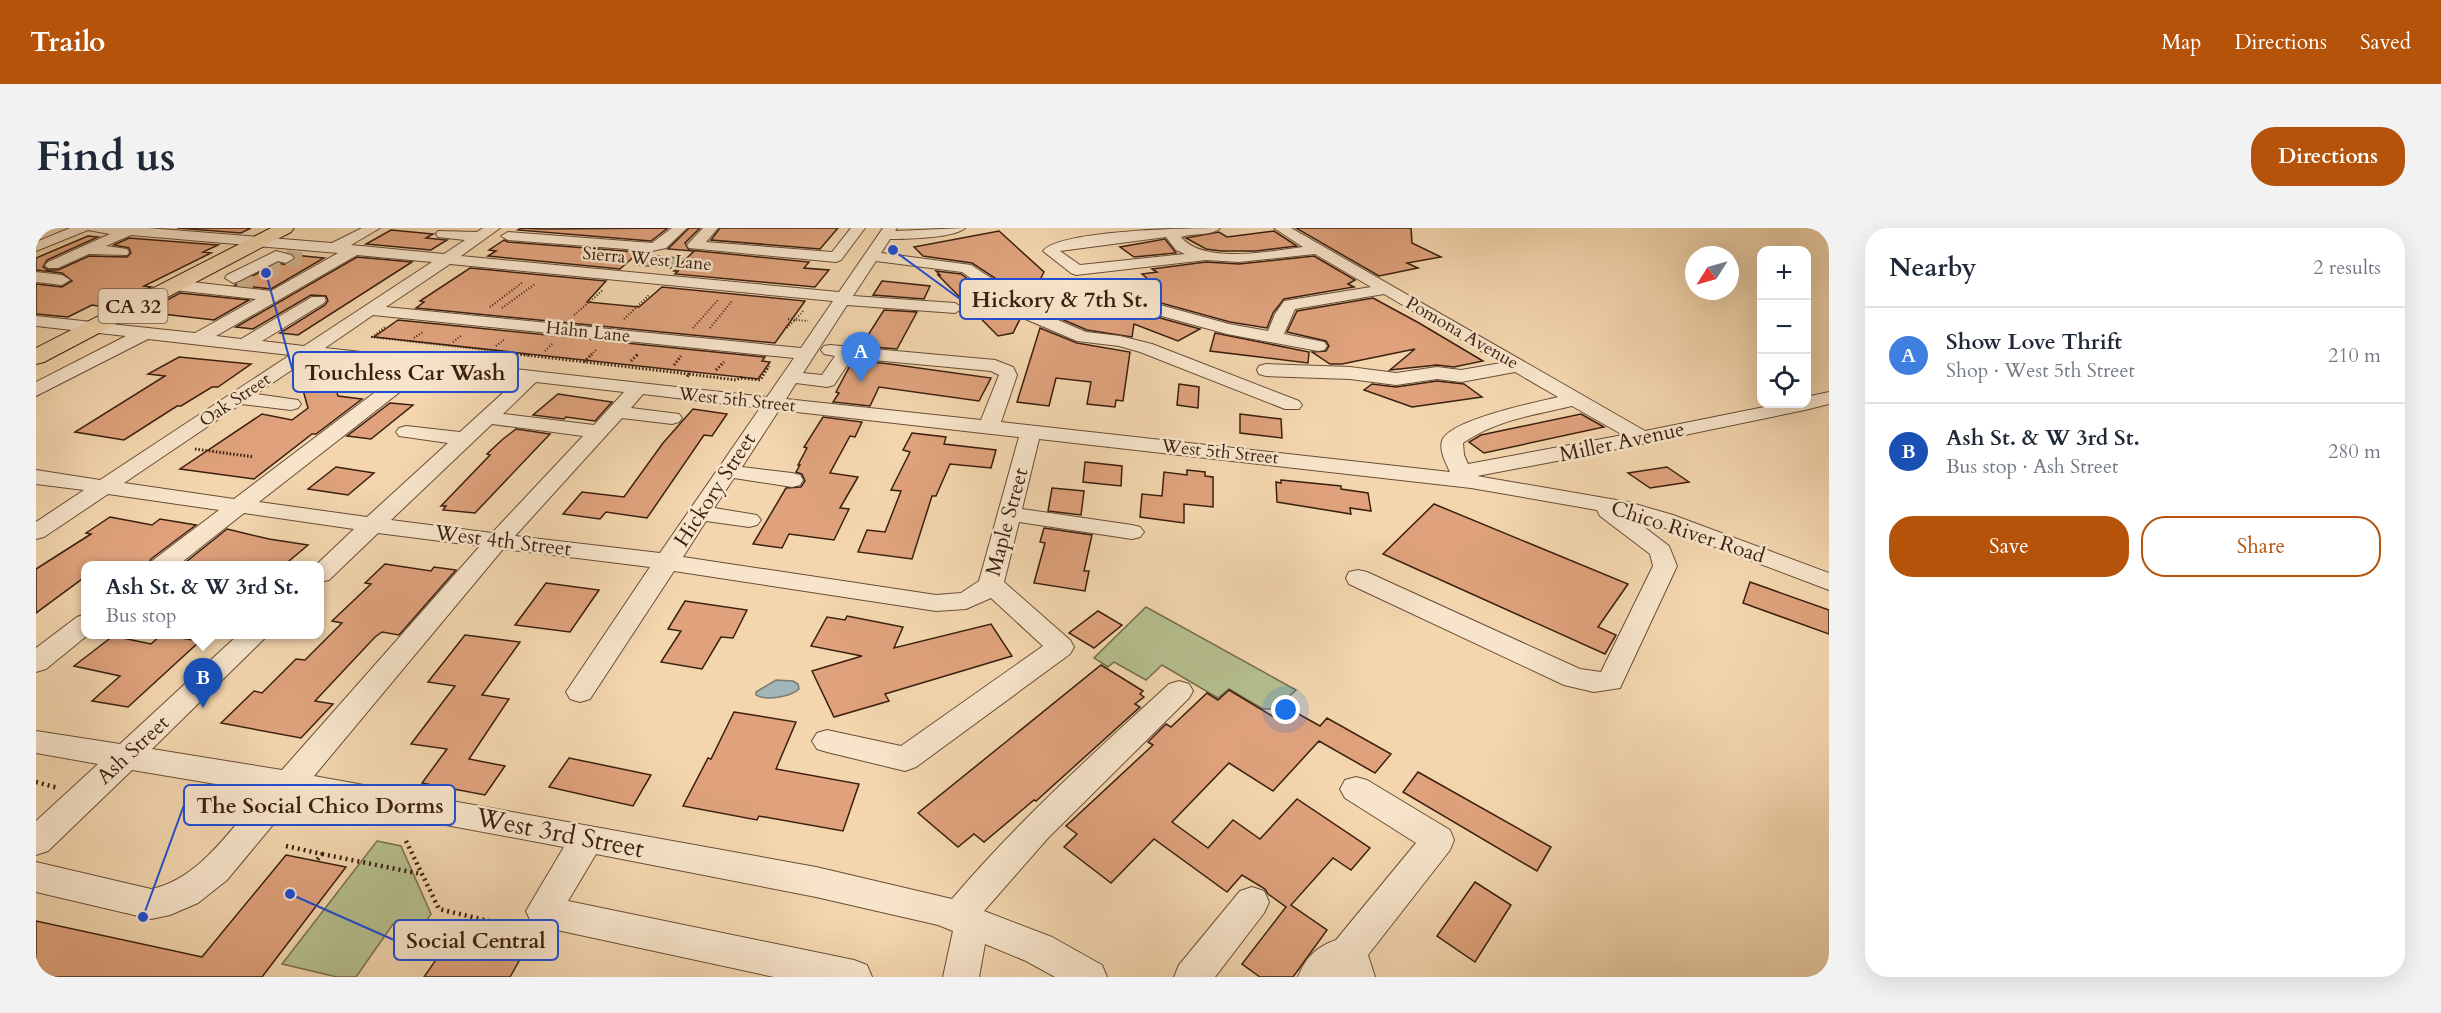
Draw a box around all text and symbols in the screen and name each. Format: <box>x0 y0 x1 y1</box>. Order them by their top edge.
text: Trailo <box>30 23 105 61</box>
text: Map <box>2161 28 2201 57</box>
text: Directions <box>2234 28 2327 57</box>
text: Saved <box>2360 28 2411 57</box>
button: Directions <box>2251 127 2405 186</box>
text: Find us <box>36 128 176 185</box>
street label: Sierra West Lane <box>581 241 713 277</box>
north arrow <box>1685 246 1739 300</box>
map controls <box>1757 246 1811 408</box>
button: + <box>1757 246 1811 300</box>
text: Nearby <box>1889 250 1977 285</box>
text: 2 results <box>2313 254 2381 281</box>
callout: Hickory & 7th St. <box>960 279 1161 319</box>
text: Hickory & 7th St. <box>972 285 1148 315</box>
road number: CA 32 <box>99 289 168 323</box>
street label: Pomona Avenue <box>1401 291 1523 375</box>
button: − <box>1757 300 1811 354</box>
street label: Hahn Lane <box>545 315 631 349</box>
text: Show Love Thrift <box>1946 327 2122 357</box>
pin: A <box>842 332 880 382</box>
text: A <box>1901 342 1916 369</box>
text: 210 m <box>2328 342 2381 369</box>
callout: Touchless Car Wash <box>293 352 518 392</box>
button: locate <box>1757 354 1811 408</box>
text: Shop · West 5th Street <box>1946 357 2135 384</box>
text: Touchless Car Wash <box>305 358 506 388</box>
street label: Oak Street <box>194 367 276 433</box>
street label: West 5th Street <box>676 381 797 419</box>
street label: Miller Avenue <box>1557 415 1687 469</box>
text: Ash St. & W 3rd St. <box>1946 423 2140 453</box>
street label: Hickory Street <box>667 427 763 553</box>
street label: West 5th Street <box>1159 433 1280 471</box>
text: B <box>1901 438 1916 465</box>
text: 280 m <box>2328 438 2381 465</box>
text: Bus stop · Ash Street <box>1946 453 2118 480</box>
street label: Maple Street <box>979 464 1035 579</box>
street label: Chico River Road <box>1607 493 1769 571</box>
button: Save <box>1889 516 2129 577</box>
button: Share <box>2141 516 2381 577</box>
street label: West 4th Street <box>432 518 573 564</box>
popup <box>81 561 324 639</box>
text: Ash St. & W 3rd St. <box>106 572 299 602</box>
text: Bus stop <box>106 602 177 629</box>
pin: B <box>184 658 222 708</box>
your location <box>1271 695 1300 724</box>
street label: Ash Street <box>90 709 176 791</box>
callout: The Social Chico Dorms <box>184 785 455 825</box>
text: The Social Chico Dorms <box>196 791 444 821</box>
street label: West 3rd Street <box>472 799 647 866</box>
callout: Social Central <box>394 920 558 960</box>
text: Social Central <box>406 926 546 956</box>

